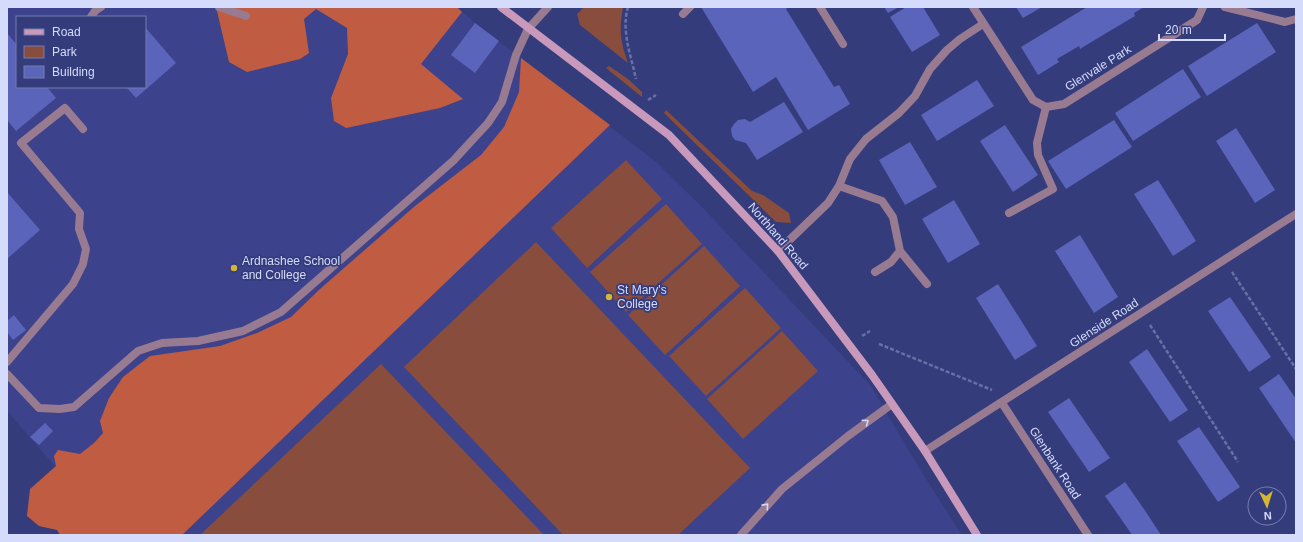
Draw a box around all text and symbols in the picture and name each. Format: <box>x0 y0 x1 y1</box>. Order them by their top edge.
legend <box>16 16 146 88</box>
scale bar <box>1159 16 1225 42</box>
text: 20 m <box>1165 23 1192 37</box>
text: Road <box>52 25 81 39</box>
street label: Glenvale Park <box>1062 42 1135 94</box>
text: Park <box>52 45 78 59</box>
text: Building <box>52 65 95 79</box>
street label: Northland Road <box>745 200 811 272</box>
place label: Ardnashee School and College <box>242 254 340 282</box>
marker: Ardnashee School and College <box>229 263 239 273</box>
place label: St Mary's College <box>617 283 667 311</box>
marker: St Mary's College <box>604 292 614 302</box>
street label: Glenside Road <box>1067 296 1141 350</box>
one-way arrow <box>861 420 868 427</box>
street label: Glenbank Road <box>1026 424 1084 502</box>
north arrow <box>1247 486 1287 526</box>
one-way arrow <box>762 503 769 510</box>
text: N <box>1263 510 1272 522</box>

